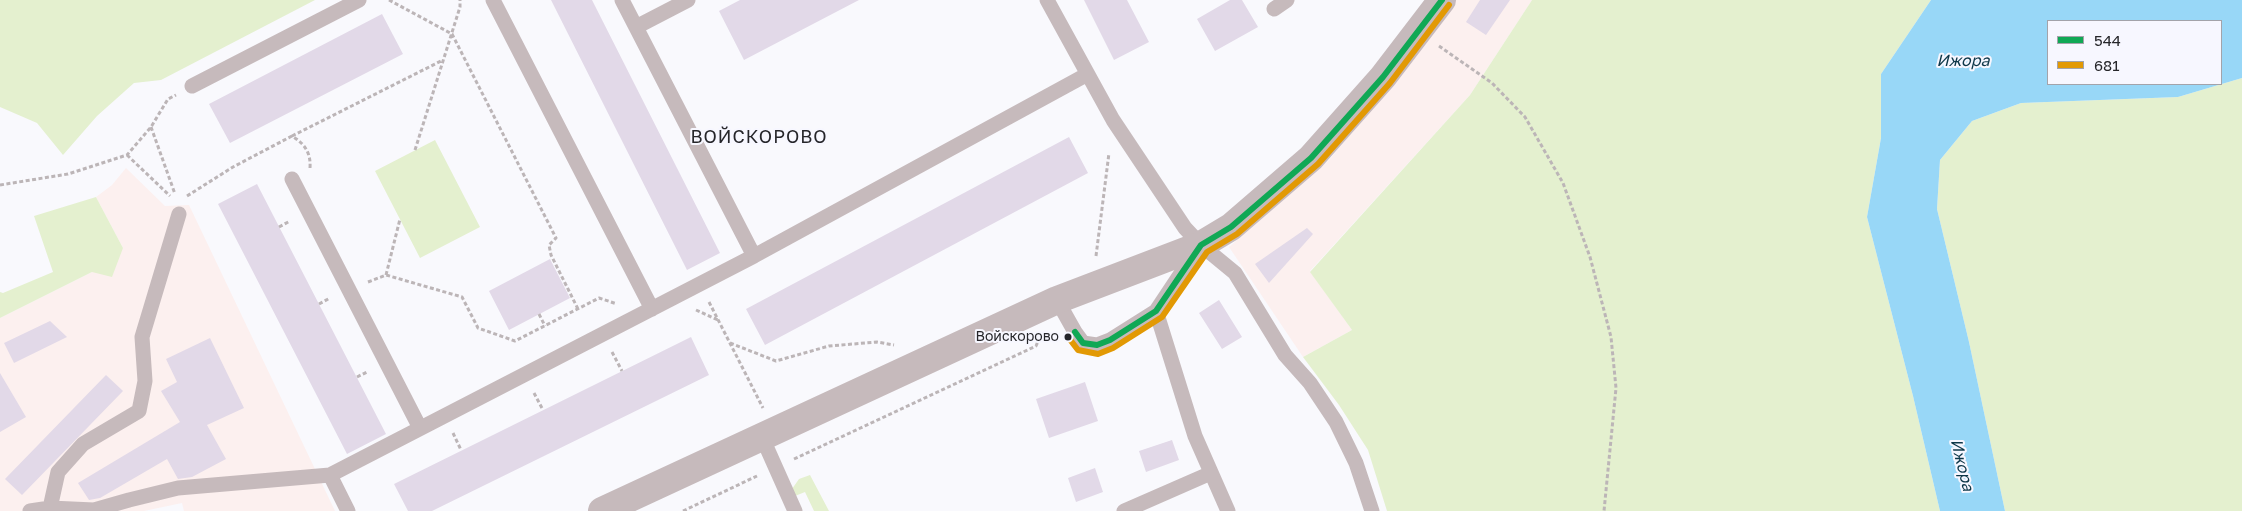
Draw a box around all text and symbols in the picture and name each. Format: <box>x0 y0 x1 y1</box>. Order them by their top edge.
legend <box>2047 20 2222 85</box>
text: 544 <box>2094 31 2121 49</box>
water label: Ижора <box>1936 51 1990 71</box>
text: 681 <box>2094 56 2120 74</box>
district label: ВОЙСКОРОВО <box>689 126 829 148</box>
place label: Войскорово <box>976 329 1059 345</box>
marker: Войскорово <box>1063 332 1073 342</box>
water label: Ижора <box>1946 437 1978 493</box>

